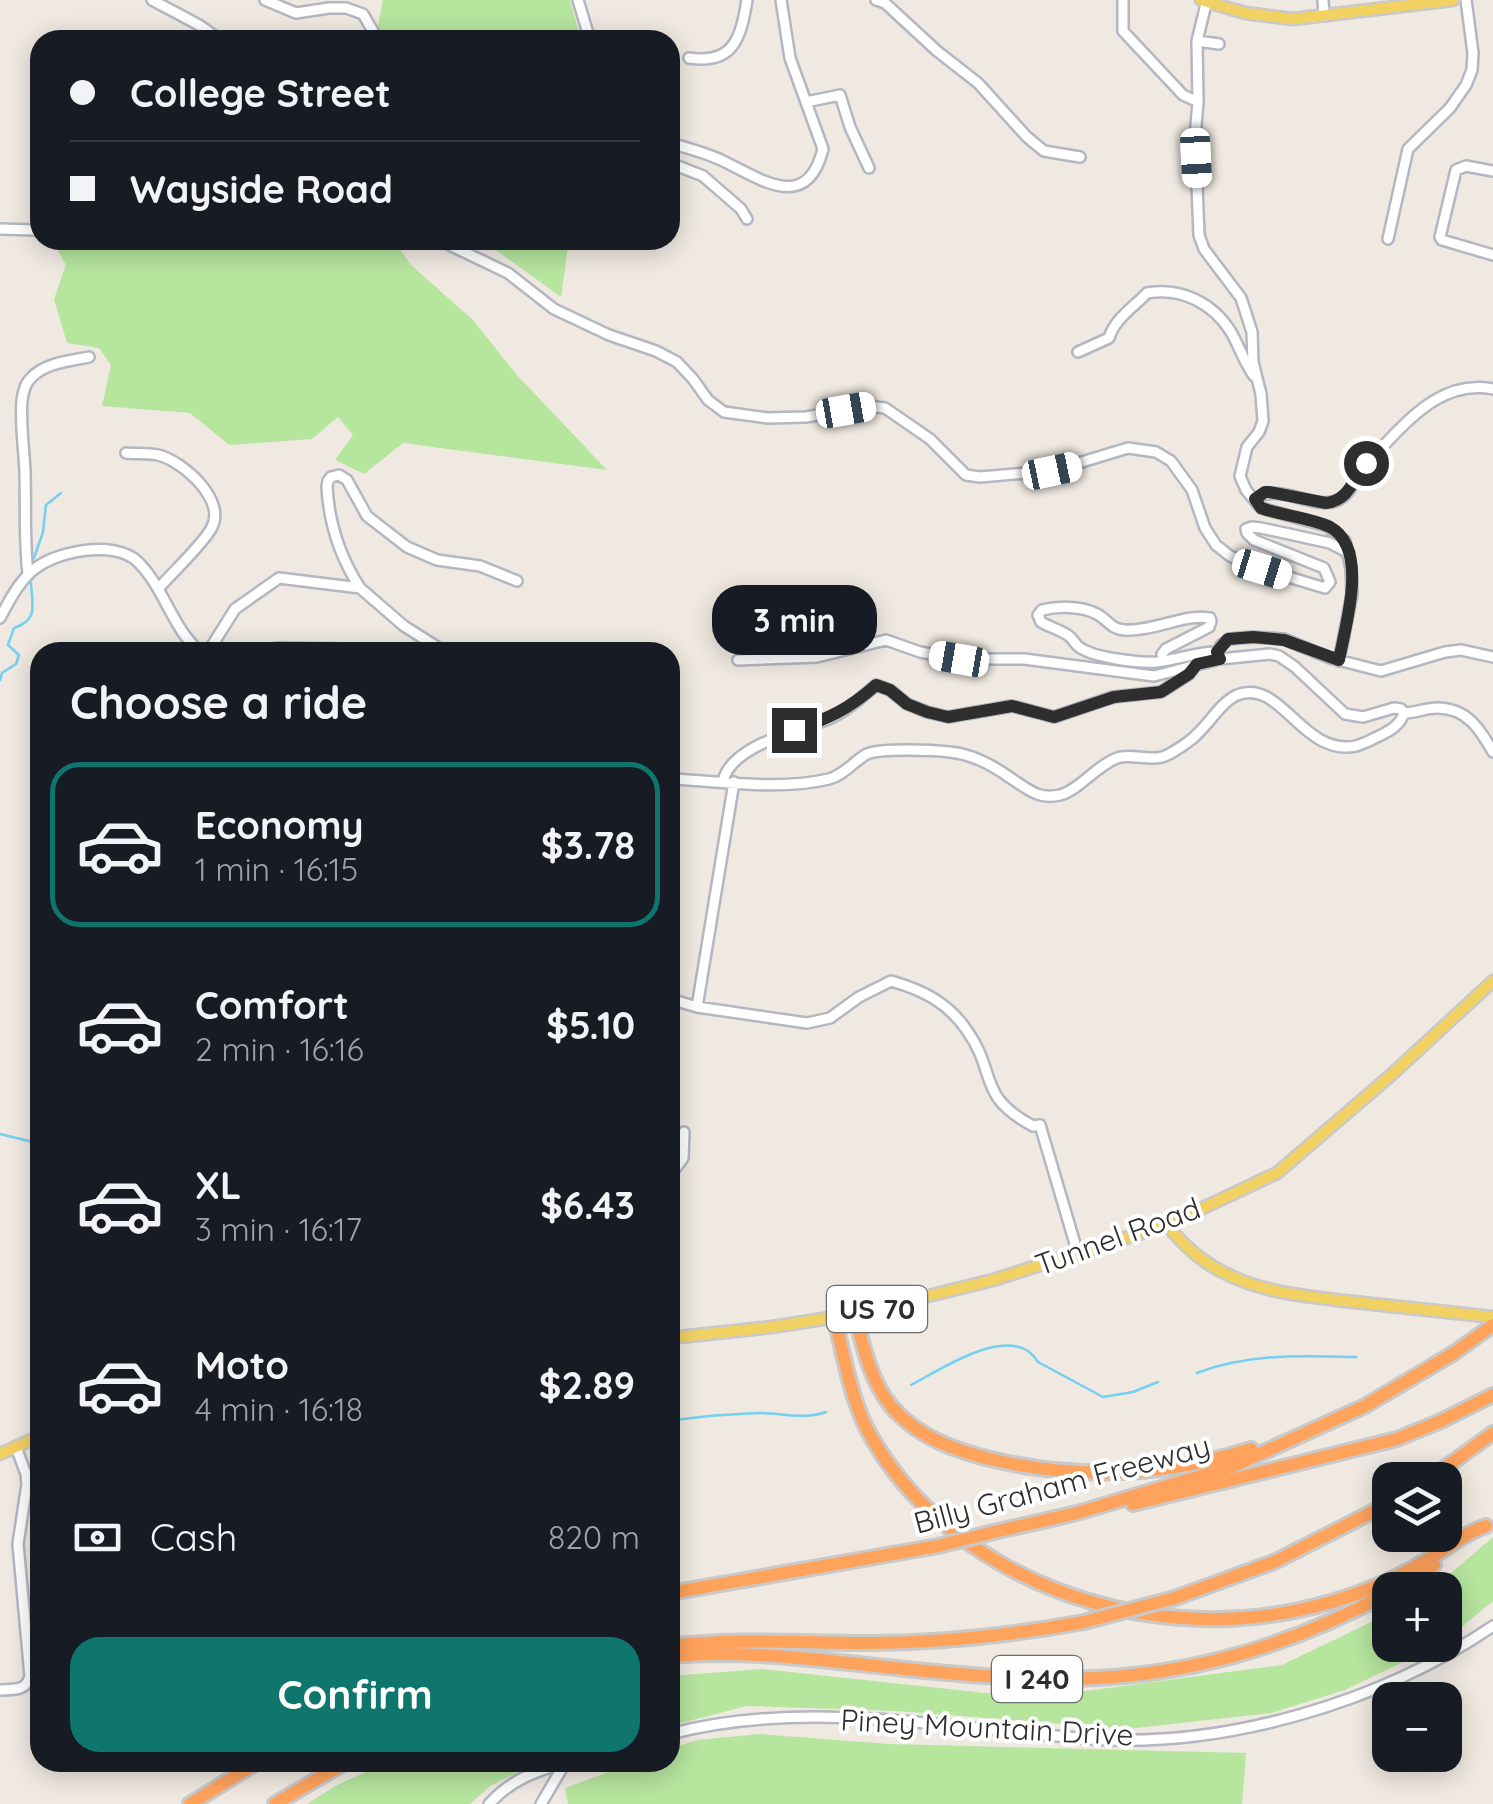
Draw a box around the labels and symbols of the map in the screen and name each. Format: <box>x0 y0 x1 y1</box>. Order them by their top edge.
car <box>1179 127 1213 189</box>
car <box>814 390 878 430</box>
route start <box>1344 441 1389 486</box>
car <box>1020 450 1084 492</box>
car <box>1229 546 1295 592</box>
callout: 3 min <box>712 585 876 655</box>
car <box>927 639 991 679</box>
route end <box>772 708 817 753</box>
street label: Tunnel Road <box>1030 1189 1205 1283</box>
road number: US 70 <box>827 1286 927 1332</box>
street label: Billy Graham Freeway <box>910 1426 1214 1542</box>
road number: I 240 <box>992 1656 1082 1702</box>
street label: Piney Mountain Drive <box>839 1700 1135 1754</box>

